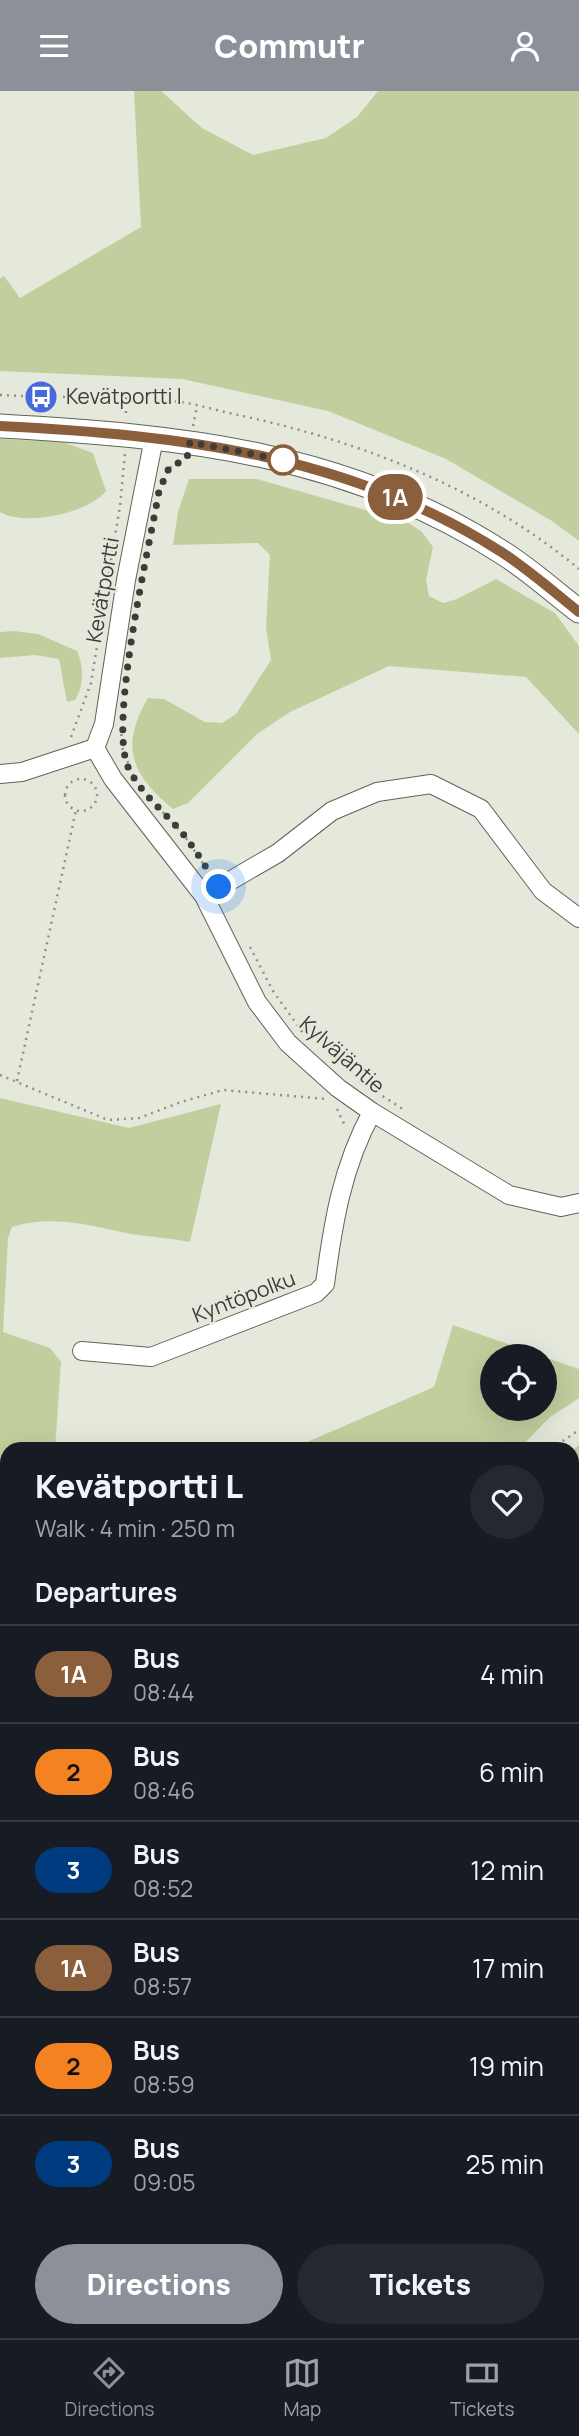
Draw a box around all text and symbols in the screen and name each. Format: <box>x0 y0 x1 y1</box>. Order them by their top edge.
text: Commutr <box>214 24 365 68</box>
icon: menu <box>35 27 73 65</box>
icon: person <box>506 27 544 65</box>
bus stop icon: Kevätportti I <box>22 378 60 416</box>
place label: Kevätportti I <box>66 382 182 410</box>
unlabelled marker <box>268 445 298 475</box>
line badge: 1A <box>364 474 426 520</box>
text: 1A <box>382 480 408 513</box>
street label: Kevätportti <box>79 535 125 645</box>
your location <box>201 869 236 904</box>
street label: Kylväjäntie <box>294 1009 391 1099</box>
street label: Kyntöpolku <box>188 1264 299 1329</box>
map controls <box>480 1344 557 1421</box>
button: locate <box>480 1344 557 1421</box>
text: Kevätportti L <box>35 1463 243 1508</box>
button: heart <box>470 1465 544 1539</box>
text: Walk · 4 min · 250 m <box>35 1512 235 1544</box>
text: Departures <box>35 1574 177 1610</box>
text: Bus <box>133 1640 180 1676</box>
text: 4 min <box>480 1656 544 1692</box>
text: 1A <box>60 1657 87 1690</box>
text: 08:44 <box>133 1676 195 1708</box>
text: Bus <box>133 1738 180 1774</box>
text: 6 min <box>479 1754 544 1790</box>
text: 2 <box>66 1755 81 1788</box>
text: 08:46 <box>133 1774 195 1806</box>
text: Bus <box>133 1836 180 1872</box>
text: 12 min <box>470 1852 544 1888</box>
text: 3 <box>67 1853 80 1886</box>
text: 08:52 <box>133 1872 193 1904</box>
text: Bus <box>133 1934 180 1970</box>
text: 17 min <box>472 1950 544 1986</box>
text: 1A <box>60 1951 87 1984</box>
text: 08:57 <box>133 1970 192 2002</box>
text: Bus <box>133 2032 180 2068</box>
text: 19 min <box>469 2048 544 2084</box>
text: 2 <box>66 2049 81 2082</box>
text: 08:59 <box>133 2068 195 2100</box>
text: Bus <box>133 2130 180 2166</box>
text: 25 min <box>465 2146 544 2182</box>
text: 3 <box>67 2147 80 2180</box>
text: 09:05 <box>133 2166 196 2198</box>
button: Directions <box>35 2244 283 2324</box>
button: Tickets <box>297 2244 544 2324</box>
tab: Directions <box>64 2354 154 2422</box>
tab: Map <box>283 2354 321 2422</box>
tab: Tickets <box>450 2354 515 2422</box>

